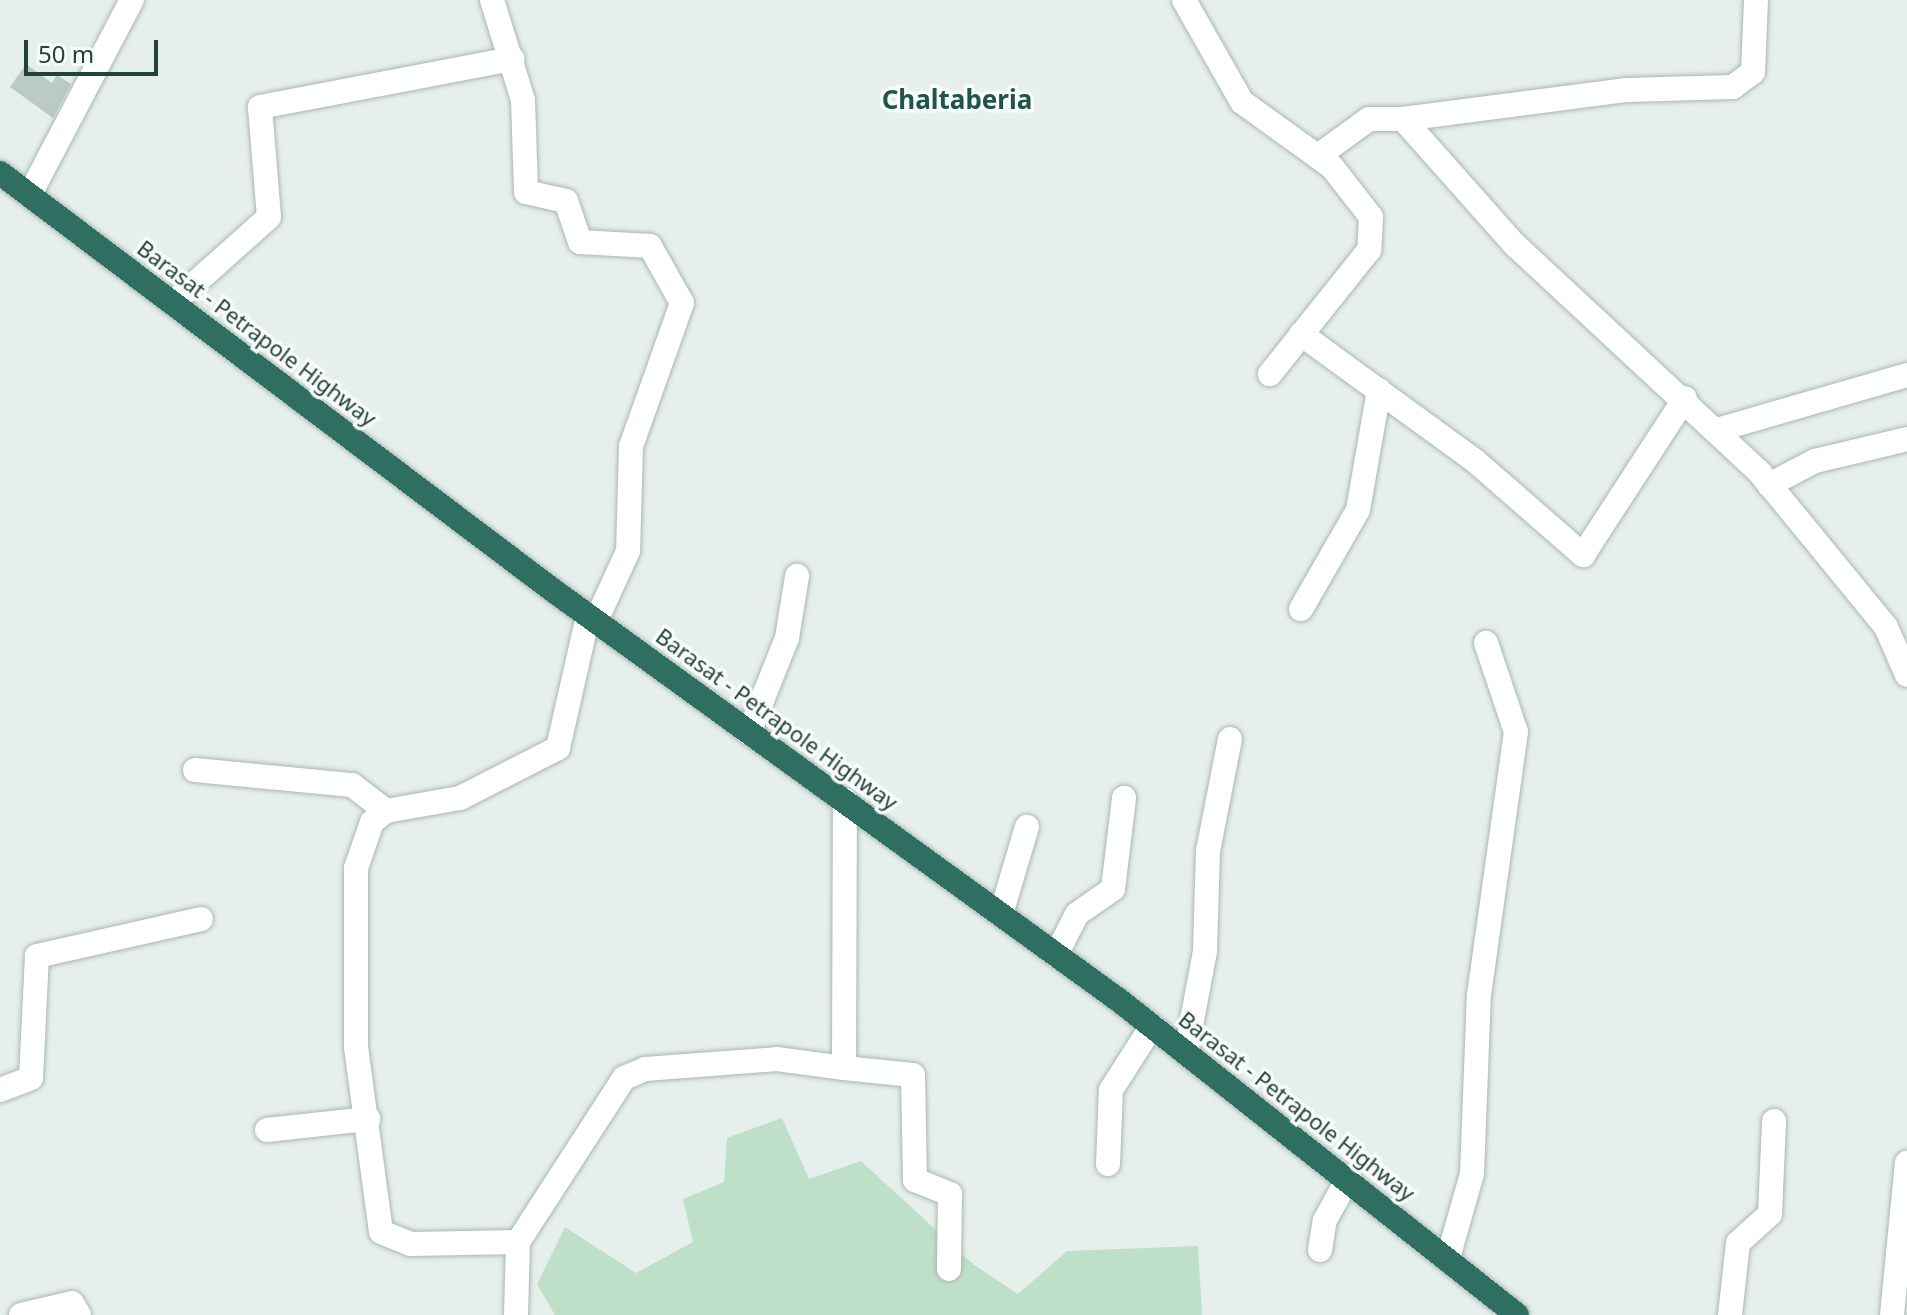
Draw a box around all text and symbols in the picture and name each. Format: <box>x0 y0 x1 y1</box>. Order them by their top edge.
scale bar <box>28 24 162 74</box>
text: 50 m <box>38 37 94 70</box>
district label: Chaltaberia <box>882 84 1032 116</box>
street label: Barasat - Petrapole Highway <box>132 235 382 431</box>
street label: Barasat - Petrapole Highway <box>651 622 903 816</box>
street label: Barasat - Petrapole Highway <box>1174 1006 1420 1206</box>

